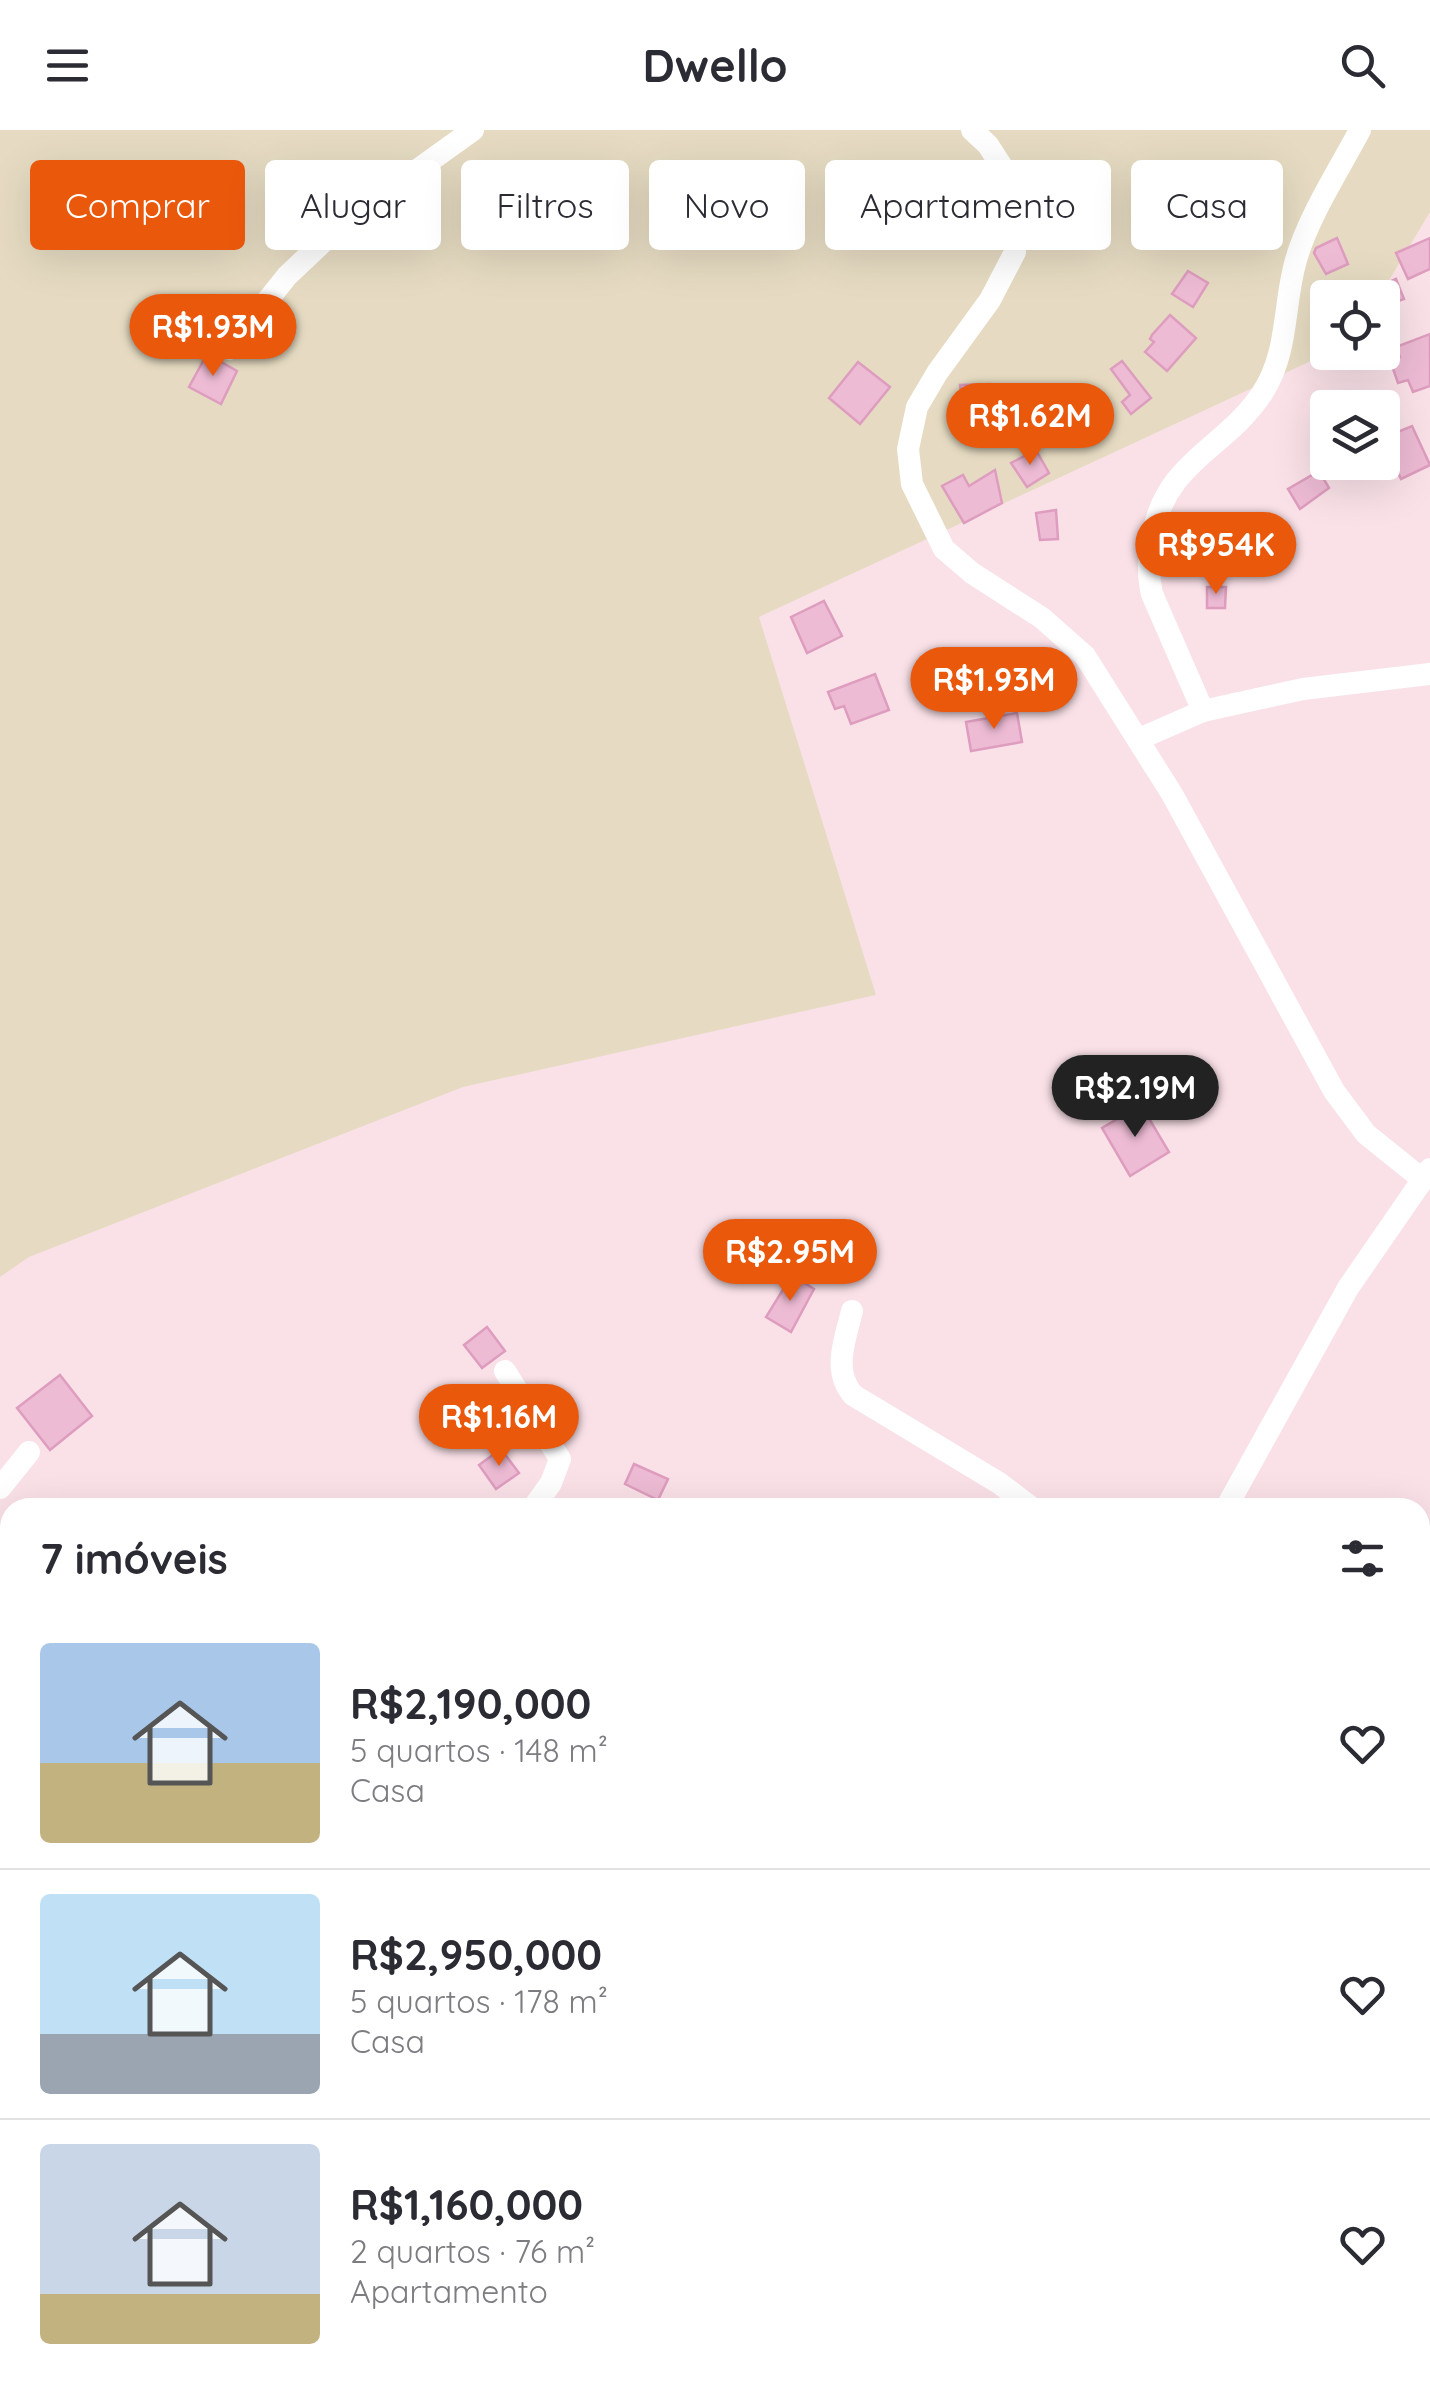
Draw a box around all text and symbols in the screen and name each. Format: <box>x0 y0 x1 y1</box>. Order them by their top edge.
text: Dwello <box>642 37 788 93</box>
icon: menu <box>40 38 95 93</box>
icon: search <box>1335 38 1390 93</box>
chip: Comprar <box>30 160 245 250</box>
chip: Alugar <box>265 160 441 250</box>
chip: Filtros <box>461 160 629 250</box>
chip: Novo <box>649 160 805 250</box>
chip: Apartamento <box>825 160 1111 250</box>
chip: Casa <box>1131 160 1283 250</box>
map controls <box>1310 280 1400 480</box>
button: locate <box>1310 280 1400 370</box>
pin: R$1.93M <box>121 294 305 379</box>
text: R$1.93M <box>151 306 275 346</box>
pin: R$1.62M <box>938 383 1122 468</box>
button: layers <box>1310 390 1400 480</box>
text: R$1.62M <box>968 395 1092 435</box>
pin: R$954K <box>1135 512 1297 597</box>
text: R$954K <box>1157 524 1275 564</box>
pin: R$1.93M <box>902 647 1086 732</box>
text: R$1.93M <box>932 659 1056 699</box>
pin: R$2.19M <box>1043 1055 1227 1140</box>
text: R$2.19M <box>1074 1067 1196 1107</box>
pin: R$2.95M <box>698 1219 882 1304</box>
text: R$2.95M <box>725 1231 855 1271</box>
pin: R$1.16M <box>407 1384 591 1469</box>
text: R$1.16M <box>441 1396 557 1436</box>
icon: filters <box>1335 1531 1390 1586</box>
text: 7 imóveis <box>40 1532 228 1585</box>
text: R$2,190,000 <box>350 1677 591 1730</box>
icon: home <box>120 1683 240 1803</box>
icon: heart <box>1335 1716 1390 1771</box>
text: 5 quartos · 148 m² <box>350 1730 608 1770</box>
text: Casa <box>350 1770 425 1810</box>
text: R$2,950,000 <box>350 1928 602 1981</box>
icon: home <box>120 1934 240 2054</box>
icon: heart <box>1335 1967 1390 2022</box>
text: 5 quartos · 178 m² <box>350 1981 608 2021</box>
text: Casa <box>350 2021 425 2061</box>
text: R$1,160,000 <box>350 2178 583 2231</box>
icon: home <box>120 2184 240 2304</box>
icon: heart <box>1335 2217 1390 2272</box>
text: 2 quartos · 76 m² <box>350 2231 595 2271</box>
text: Apartamento <box>350 2271 548 2311</box>

